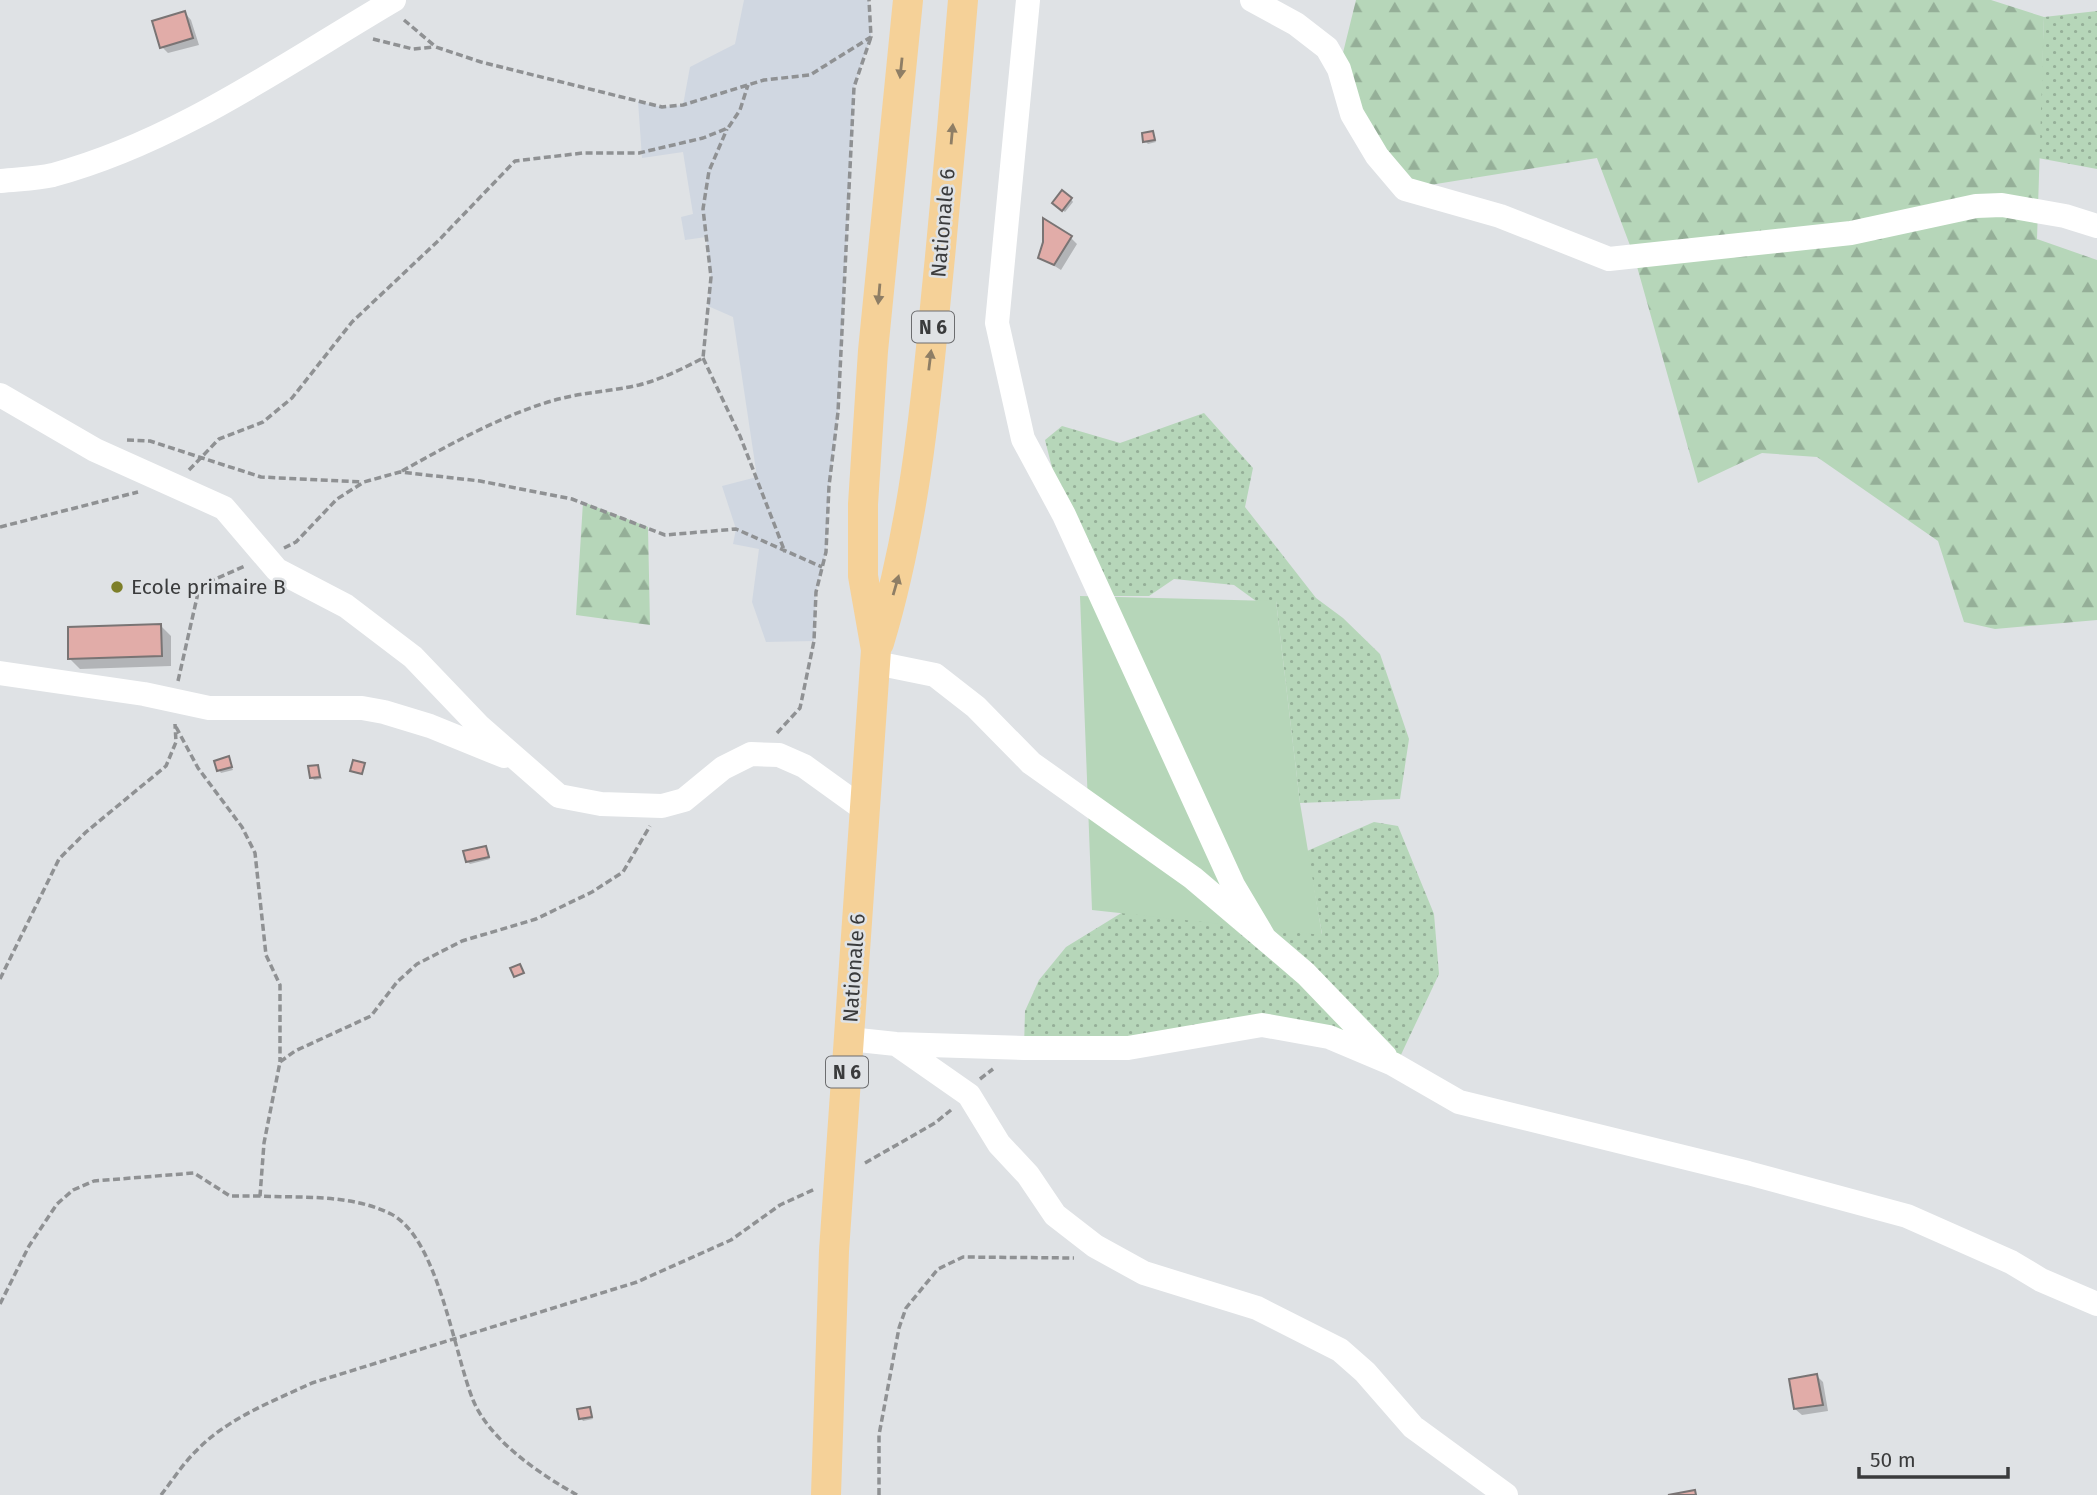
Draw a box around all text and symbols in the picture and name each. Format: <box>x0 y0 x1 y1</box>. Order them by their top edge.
one-way arrow <box>895 57 906 79</box>
one-way arrow <box>947 122 958 144</box>
street label: Nationale 6 <box>925 167 961 279</box>
one-way arrow <box>873 284 884 306</box>
road number: N 6 <box>912 312 954 342</box>
one-way arrow <box>925 349 936 371</box>
place label: Ecole primaire B <box>131 574 286 600</box>
one-way arrow <box>892 574 902 595</box>
marker: Ecole primaire B <box>109 579 125 595</box>
street label: Nationale 6 <box>837 913 871 1023</box>
road number: N 6 <box>826 1056 868 1088</box>
scale bar <box>1859 1436 2008 1480</box>
text: 50 m <box>1870 1447 1916 1473</box>

